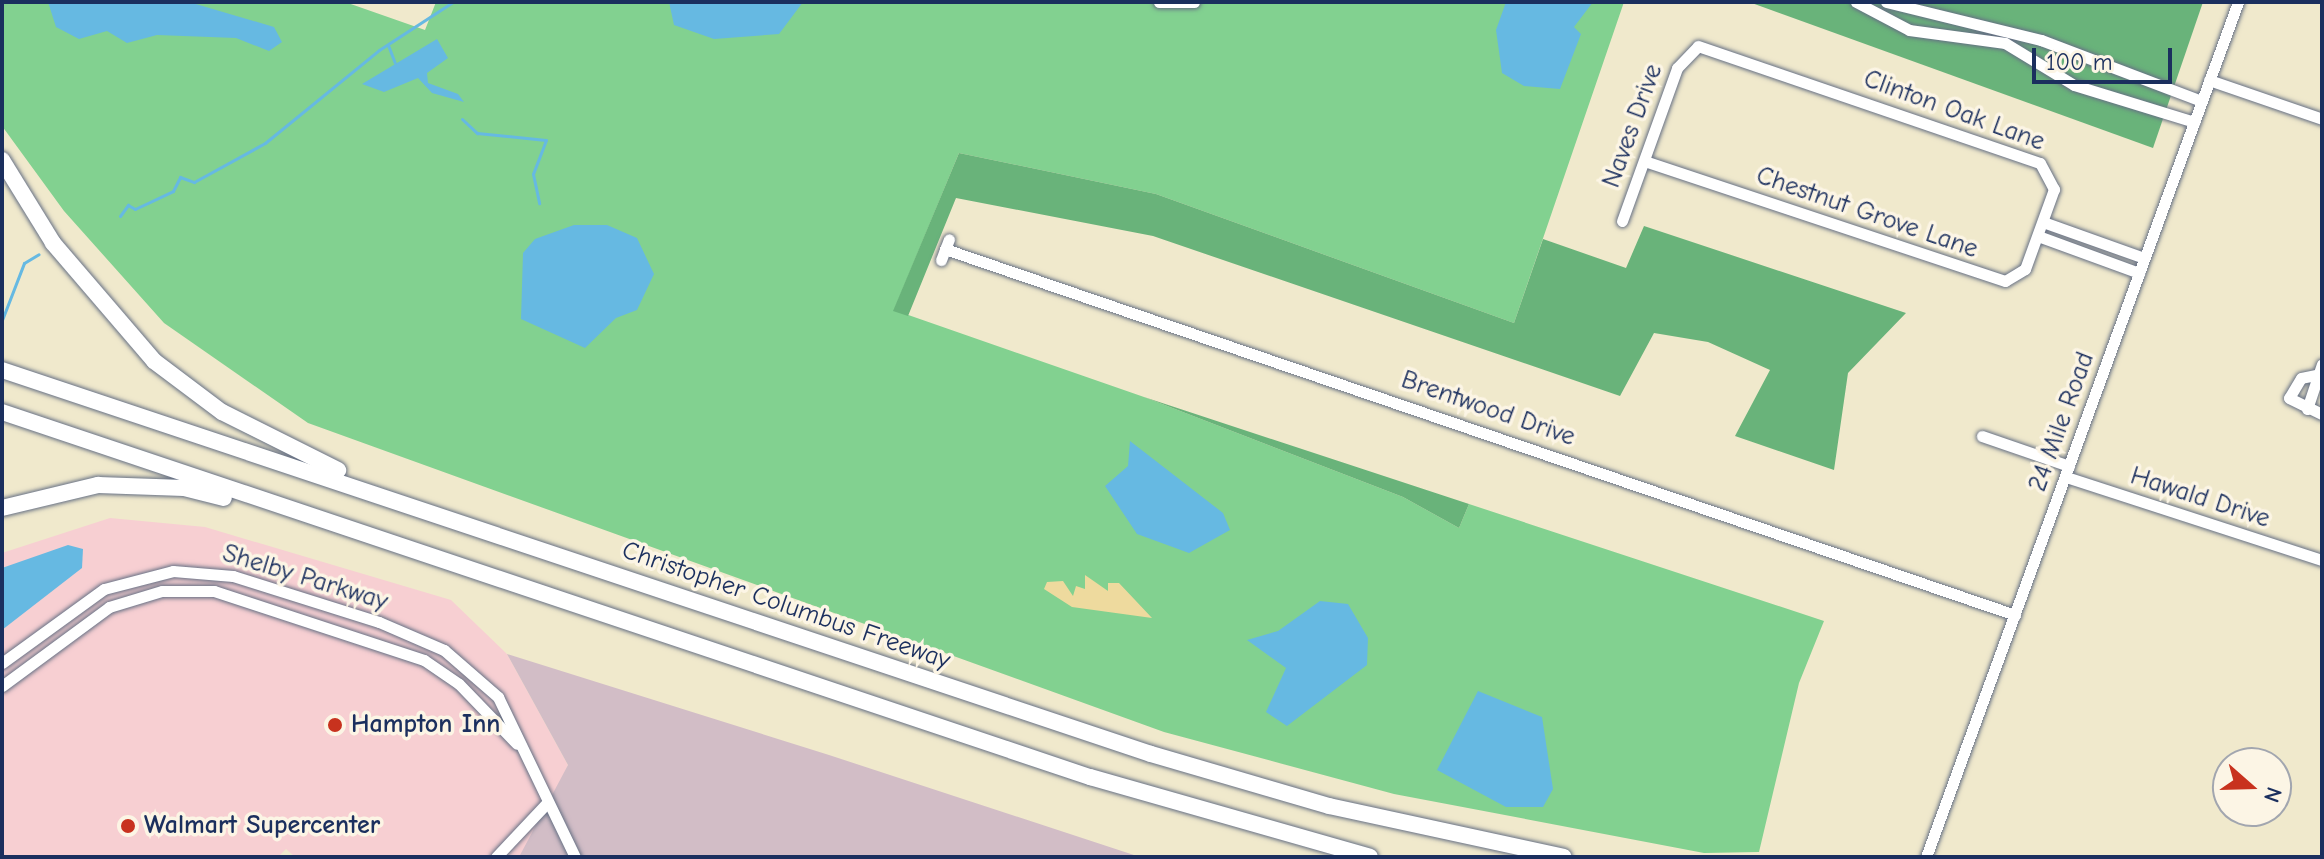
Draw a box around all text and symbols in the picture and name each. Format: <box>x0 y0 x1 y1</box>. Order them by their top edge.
scale bar <box>2036 32 2176 82</box>
text: 100 m <box>2046 48 2113 76</box>
street label: Naves Drive <box>1596 60 1670 192</box>
street label: Clinton Oak Lane <box>1859 64 2049 158</box>
street label: Chestnut Grove Lane <box>1752 160 1982 266</box>
street label: 24 Mile Road <box>2022 348 2102 496</box>
street label: Brentwood Drive <box>1397 365 1579 453</box>
street label: Hawald Drive <box>2126 461 2274 535</box>
street label: Christopher Columbus Freeway <box>618 535 954 677</box>
street label: Shelby Parkway <box>219 538 391 618</box>
place label: Hampton Inn <box>351 709 500 741</box>
marker: Hampton Inn <box>326 716 344 734</box>
north arrow <box>2212 747 2292 827</box>
text: N <box>2258 783 2287 806</box>
place label: Walmart Supercenter <box>144 810 380 842</box>
marker: Walmart Supercenter <box>119 817 137 835</box>

